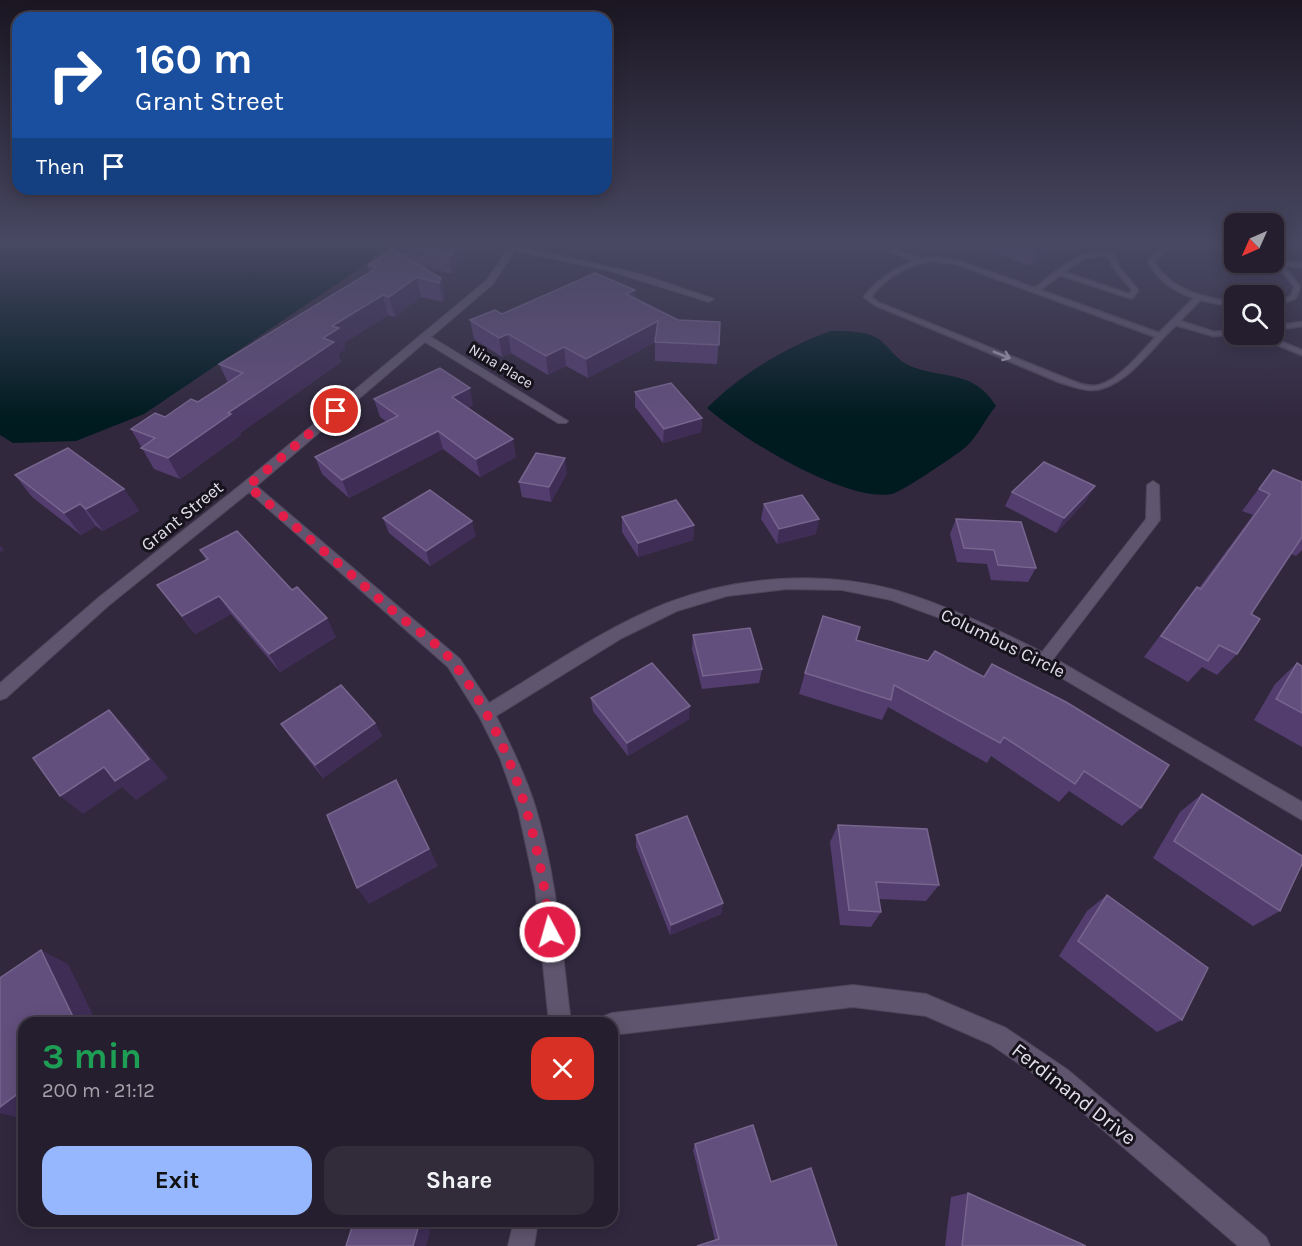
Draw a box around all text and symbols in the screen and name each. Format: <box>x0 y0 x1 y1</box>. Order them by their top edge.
text: 160 m <box>135 34 253 84</box>
icon: right <box>36 36 114 114</box>
text: Grant Street <box>135 85 284 117</box>
icon: arrive <box>97 150 130 183</box>
text: Then <box>36 154 85 180</box>
north arrow <box>1224 213 1284 273</box>
map controls <box>1224 213 1284 345</box>
button: search <box>1224 285 1284 345</box>
street label: Nina Place <box>466 340 536 392</box>
one-way arrow <box>993 350 1011 361</box>
pin <box>310 385 361 436</box>
icon: arrive <box>319 394 352 427</box>
street label: Grant Street <box>136 476 228 556</box>
street label: Columbus Circle <box>937 603 1069 683</box>
position arrow <box>518 900 582 964</box>
text: 3 min <box>42 1035 142 1077</box>
button: close <box>531 1037 594 1100</box>
street label: Ferdinand Drive <box>1007 1038 1141 1150</box>
text: 200 m · 21:12 <box>42 1079 155 1102</box>
button: Exit <box>42 1146 312 1215</box>
button: Share <box>324 1146 594 1215</box>

